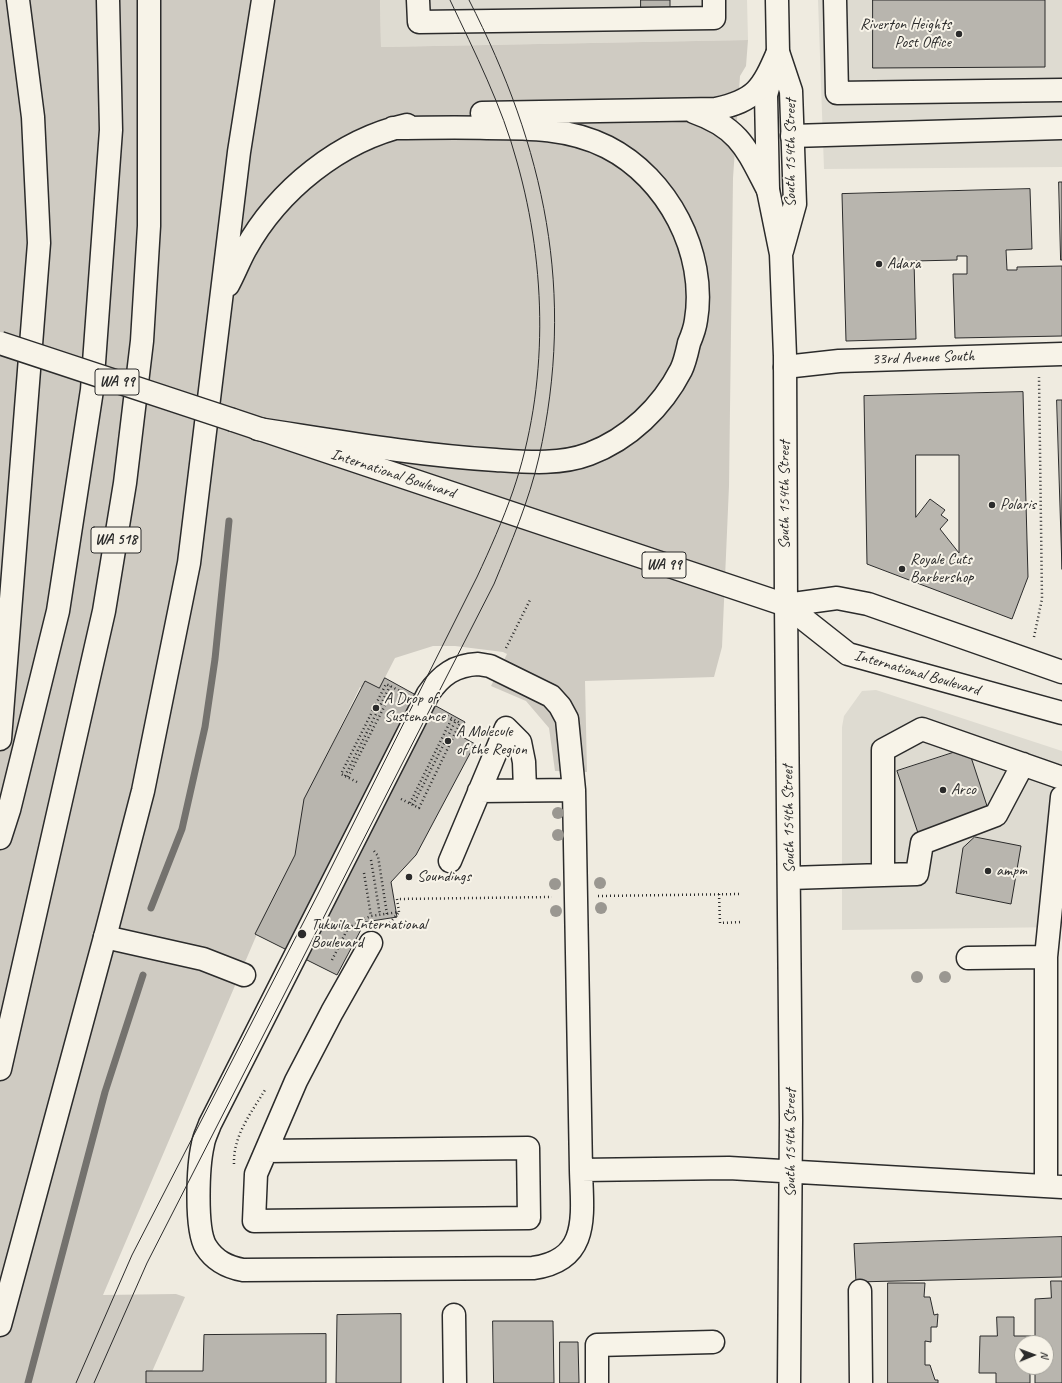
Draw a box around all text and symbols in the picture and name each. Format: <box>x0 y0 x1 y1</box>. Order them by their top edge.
place label: Riverton Heights Post Office <box>860 15 951 53</box>
marker: Riverton Heights Post Office <box>954 29 964 39</box>
street label: South 154th Street <box>781 99 801 207</box>
place label: Adara <box>887 254 920 274</box>
marker: Adara <box>874 259 884 269</box>
street label: 33rd Avenue South <box>871 347 975 369</box>
road number: WA 99 <box>95 369 139 395</box>
street label: South 154th Street <box>775 441 795 549</box>
street label: International Boulevard <box>328 445 458 503</box>
place label: Polaris <box>1000 495 1036 515</box>
marker: Polaris <box>987 500 997 510</box>
road number: WA 518 <box>91 527 141 553</box>
place label: Royale Cuts Barbershop <box>910 550 973 588</box>
road number: WA 99 <box>642 552 686 578</box>
marker: Royale Cuts Barbershop <box>897 564 907 574</box>
street label: International Boulevard <box>852 646 982 700</box>
place label: A Drop of Sustenance <box>384 689 445 727</box>
marker: A Drop of Sustenance <box>371 703 381 713</box>
place label: A Molecule of the Region <box>456 722 527 760</box>
marker: A Molecule of the Region <box>443 736 453 746</box>
street label: South 154th Street <box>778 765 800 873</box>
place label: Arco <box>951 780 976 800</box>
marker: Arco <box>938 785 948 795</box>
place label: ampm <box>996 861 1027 881</box>
marker: ampm <box>983 866 993 876</box>
place label: Soundings <box>417 867 471 887</box>
marker: Soundings <box>404 872 414 882</box>
place label: Tukwila International Boulevard <box>311 915 427 953</box>
marker: Tukwila International Boulevard <box>296 928 308 940</box>
street label: South 154th Street <box>781 1089 801 1197</box>
north arrow <box>1014 1335 1054 1375</box>
text: N <box>1038 1351 1052 1358</box>

